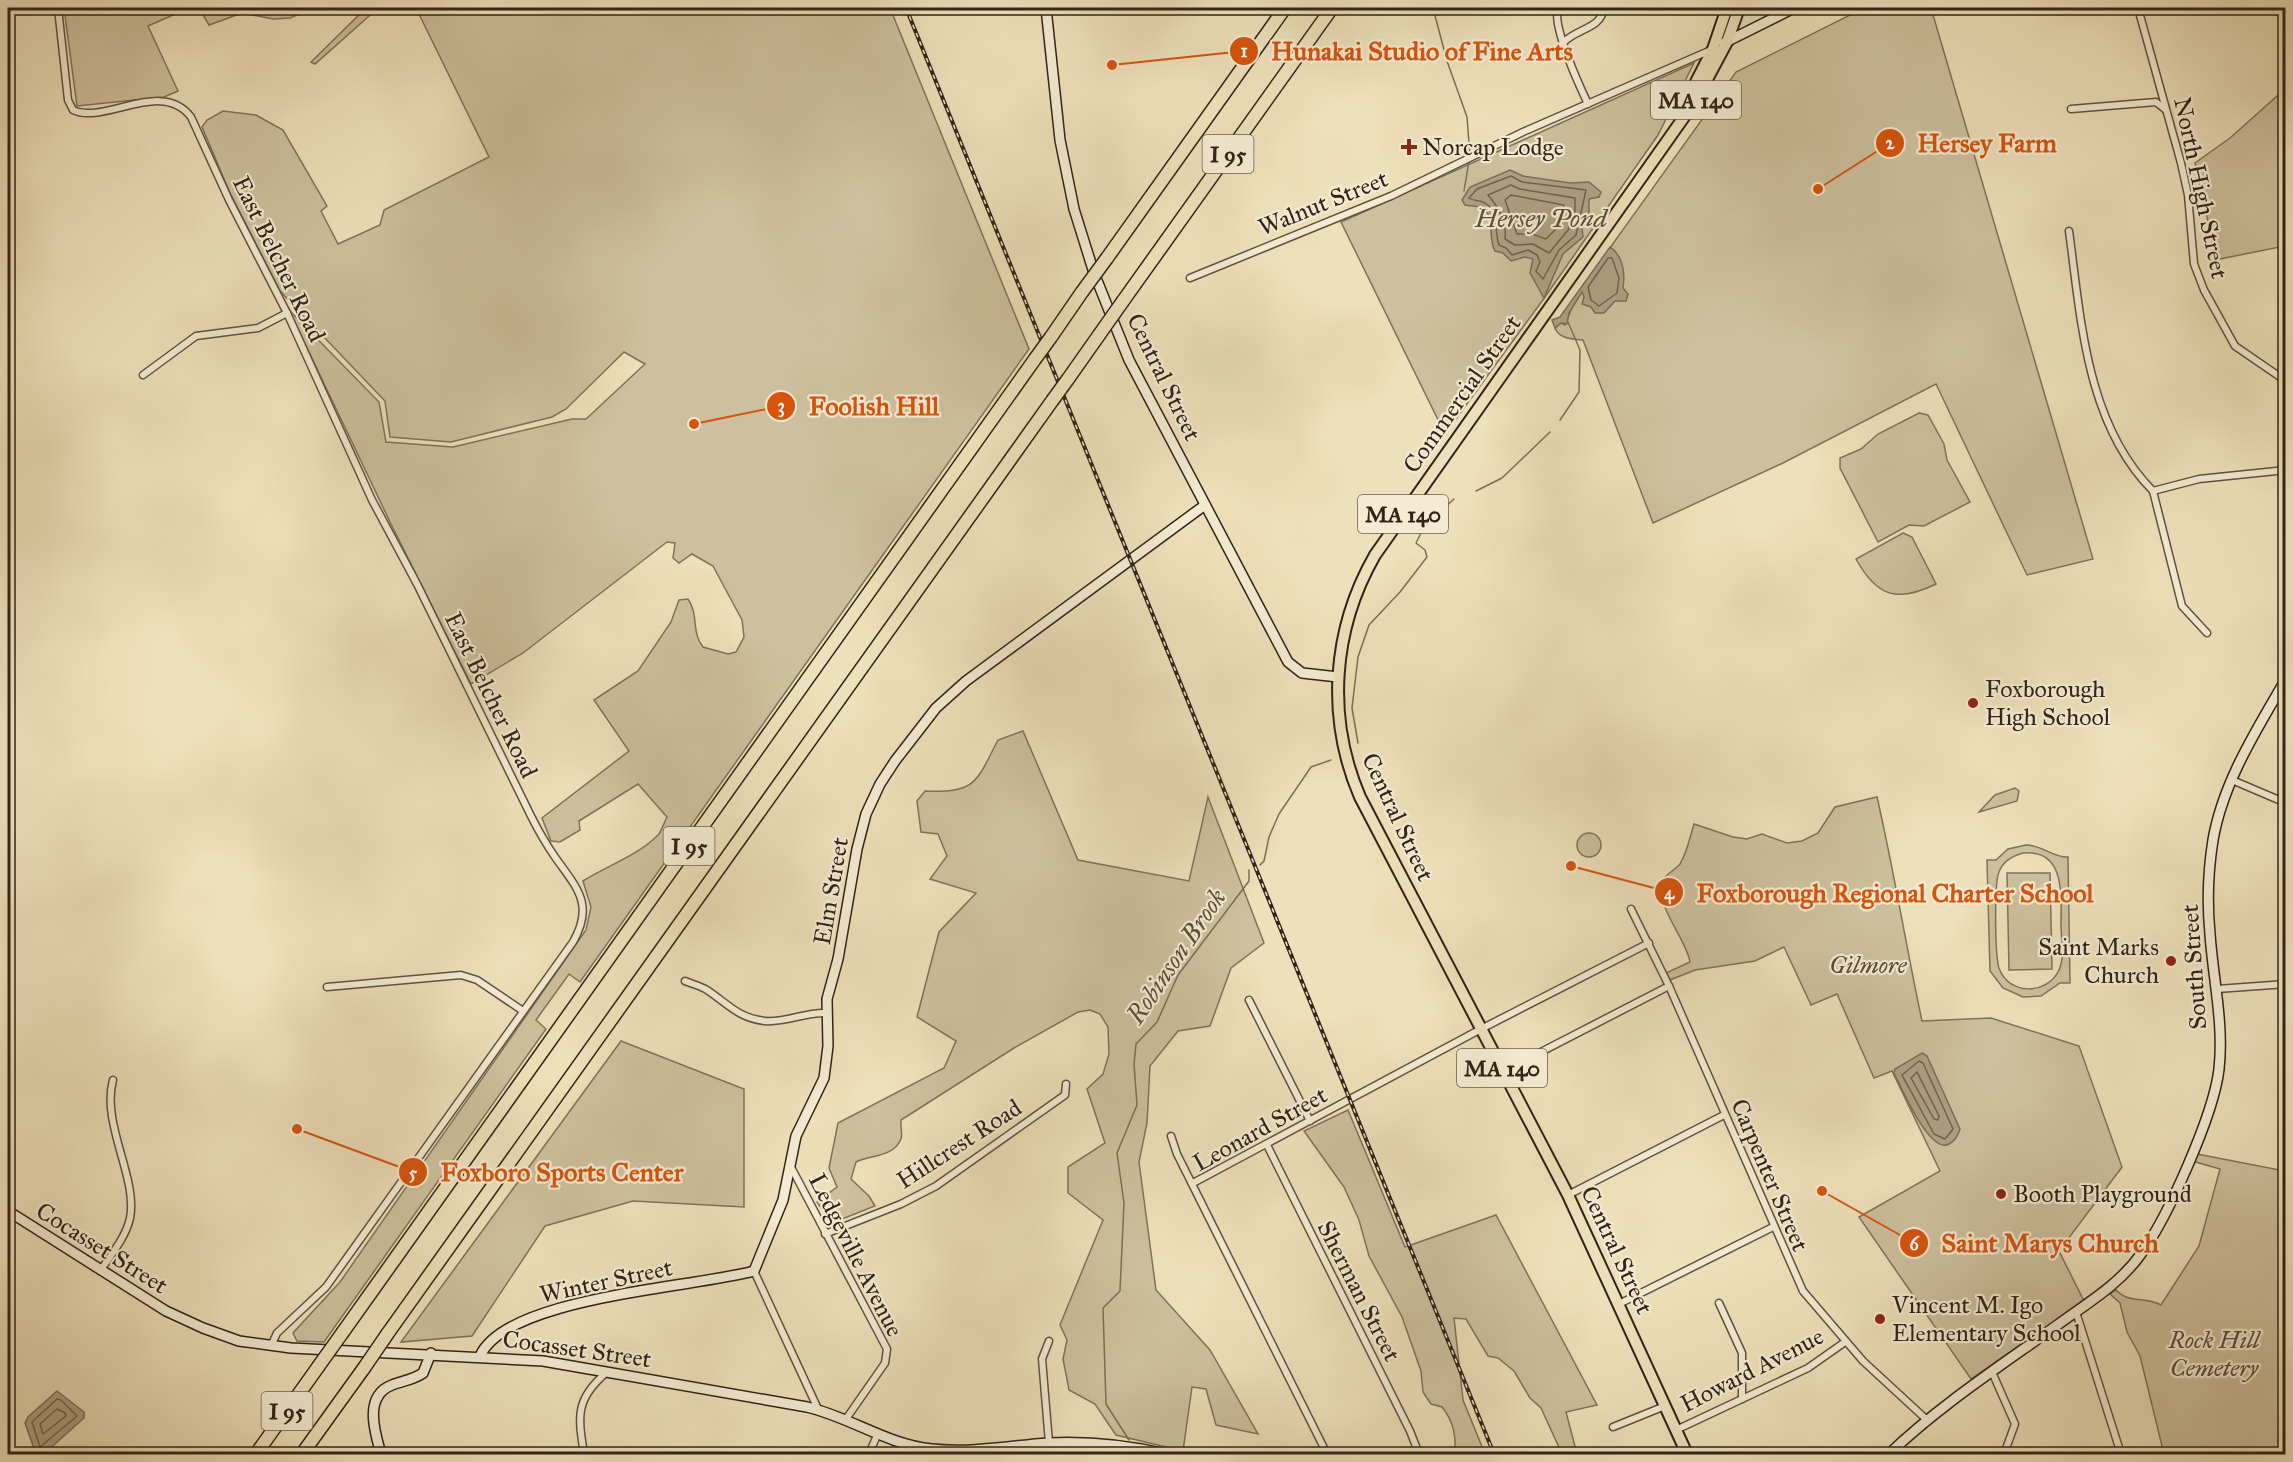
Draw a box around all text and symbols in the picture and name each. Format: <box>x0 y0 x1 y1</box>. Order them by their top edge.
callout: Hunakai Studio of Fine Arts <box>1229 29 1585 73</box>
text: Hunakai Studio of Fine Arts <box>1271 35 1574 67</box>
text: 1 <box>1240 40 1248 62</box>
road number: MA 140 <box>1651 81 1741 119</box>
street label: North High Street <box>2167 94 2235 282</box>
callout: Hersey Farm <box>1875 121 2069 165</box>
text: Hersey Farm <box>1917 127 2057 159</box>
place label: Norcap Lodge <box>1422 132 1564 162</box>
text: 2 <box>1886 132 1896 154</box>
road number: I 95 <box>1202 135 1254 173</box>
marker: Norcap Lodge <box>1400 138 1418 156</box>
street label: Walnut Street <box>1254 163 1393 243</box>
street label: East Belcher Road <box>226 171 332 347</box>
water label: Hersey Pond <box>1474 202 1609 234</box>
street label: Central Street <box>1120 308 1208 446</box>
street label: Commercial Street <box>1396 309 1528 479</box>
callout: Foolish Hill <box>766 384 951 428</box>
text: Foolish Hill <box>809 390 940 422</box>
text: 3 <box>777 395 785 418</box>
road number: MA 140 <box>1358 495 1448 533</box>
street label: East Belcher Road <box>438 607 544 783</box>
place label: Foxborough High School <box>1985 674 2111 732</box>
marker: Foxborough High School <box>1966 696 1980 710</box>
street label: Central Street <box>1355 748 1441 886</box>
road number: I 95 <box>664 827 714 865</box>
street label: Elm Street <box>807 834 855 947</box>
callout: Foxborough Regional Charter School <box>1654 870 2105 914</box>
text: Foxborough Regional Charter School <box>1697 877 2094 910</box>
water label: Robinson Brook <box>1119 882 1233 1030</box>
text: 4 <box>1664 882 1675 905</box>
street label: South Street <box>2175 903 2213 1031</box>
place label: Saint Marks Church <box>2038 932 2159 990</box>
park label: Gilmore <box>1829 950 1908 980</box>
marker: Saint Marks Church <box>2164 954 2178 968</box>
road number: MA 140 <box>1457 1049 1547 1087</box>
street label: Leonard Street <box>1188 1080 1333 1178</box>
street label: Hillcrest Road <box>891 1093 1027 1195</box>
street label: Carpenter Street <box>1724 1094 1816 1256</box>
callout: Foxboro Sports Center <box>398 1150 695 1194</box>
text: Foxboro Sports Center <box>441 1156 685 1188</box>
text: 5 <box>409 1162 418 1184</box>
street label: Ledgeville Avenue <box>802 1168 910 1342</box>
place label: Booth Playground <box>2013 1179 2192 1209</box>
street label: Central Street <box>1574 1181 1660 1319</box>
marker: Booth Playground <box>1994 1187 2008 1201</box>
street label: Cocasset Street <box>31 1196 174 1301</box>
street label: Sherman Street <box>1311 1216 1408 1367</box>
callout: Saint Marys Church <box>1899 1221 2170 1265</box>
text: Saint Marys Church <box>1941 1227 2159 1259</box>
text: 6 <box>1909 1233 1919 1255</box>
street label: Winter Street <box>537 1252 675 1310</box>
place label: Vincent M. Igo Elementary School <box>1891 1290 2081 1348</box>
marker: Vincent M. Igo Elementary School <box>1873 1312 1887 1326</box>
street label: Howard Avenue <box>1675 1321 1829 1419</box>
street label: Cocasset Street <box>501 1324 654 1374</box>
park label: Rock Hill Cemetery <box>2168 1325 2262 1383</box>
road number: I 95 <box>262 1392 312 1430</box>

